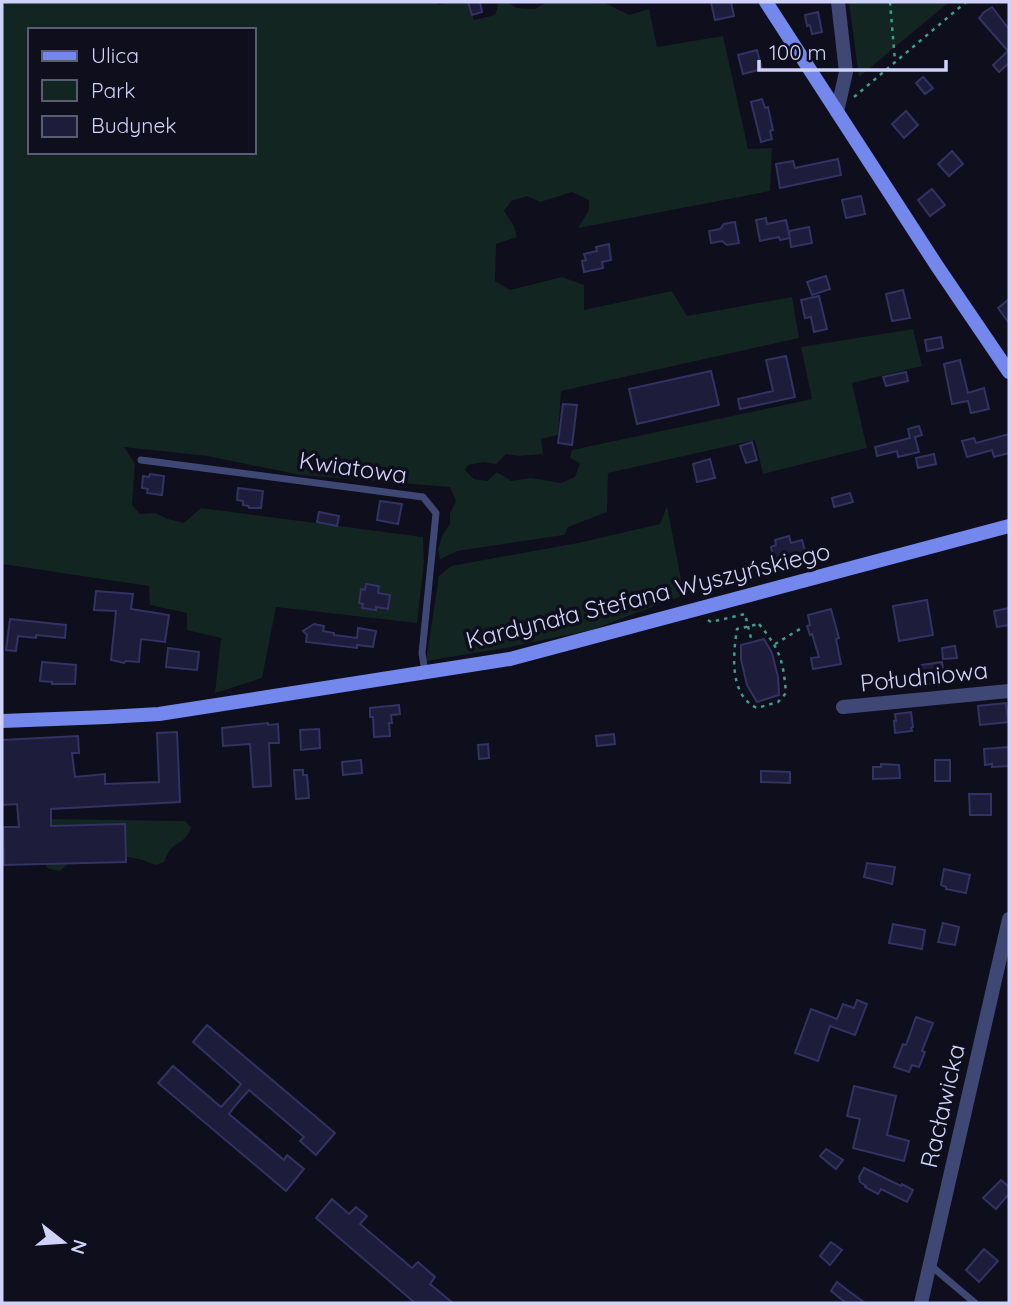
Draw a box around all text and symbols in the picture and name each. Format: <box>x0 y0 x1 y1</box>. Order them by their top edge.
legend <box>28 28 256 154</box>
scale bar <box>759 28 946 72</box>
text: 100 m <box>769 39 827 65</box>
text: Ulica <box>91 42 139 68</box>
text: Park <box>91 77 135 103</box>
text: Budynek <box>91 112 177 138</box>
street label: Kwiatowa <box>297 445 409 489</box>
street label: Kardynała Stefana Wyszyńskiego <box>462 535 833 655</box>
street label: Południowa <box>858 654 989 698</box>
street label: Racławicka <box>913 1041 971 1171</box>
north arrow <box>28 1207 98 1277</box>
text: N <box>66 1237 93 1257</box>

